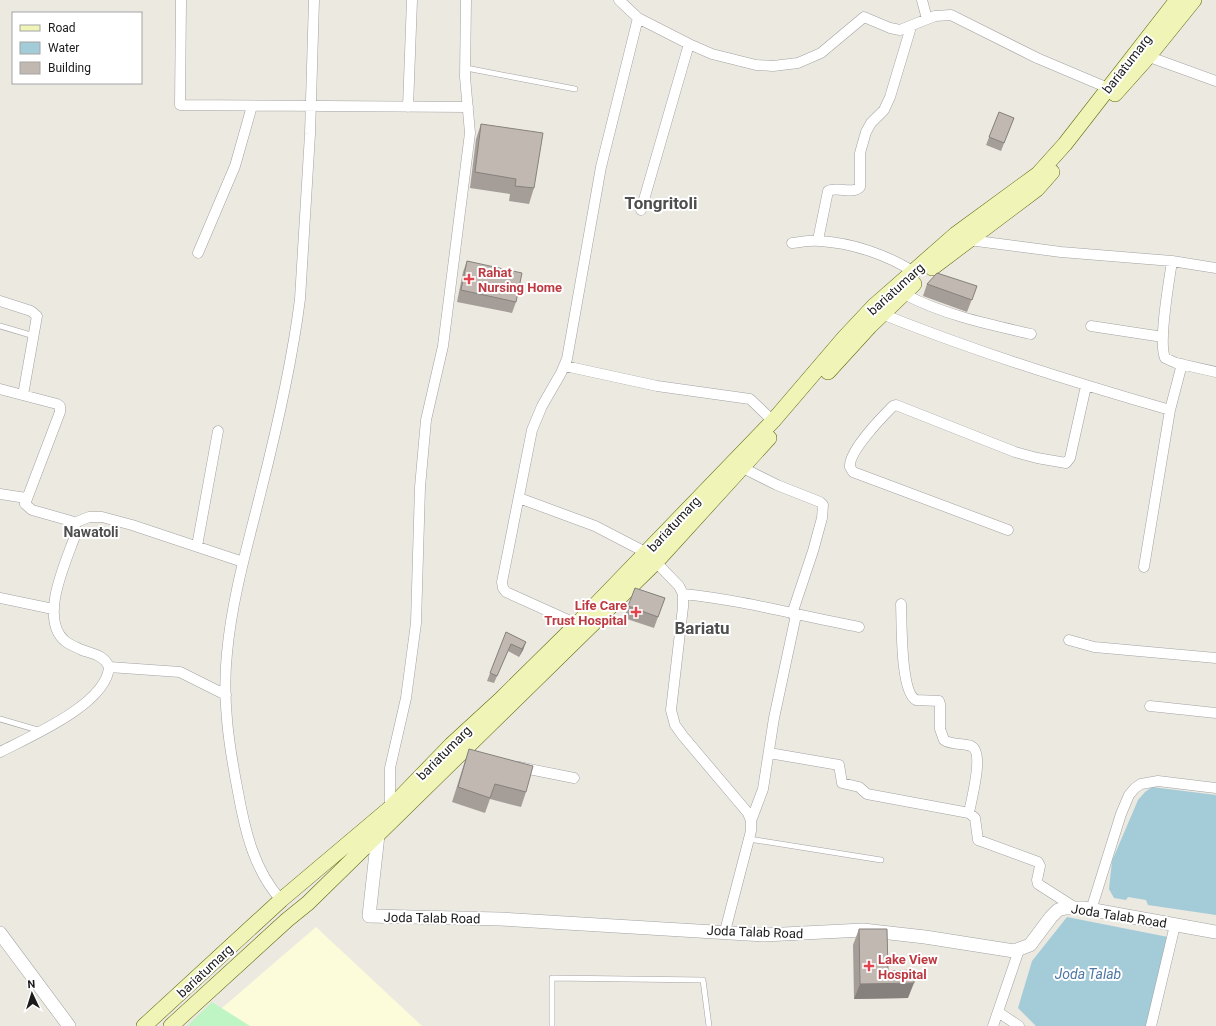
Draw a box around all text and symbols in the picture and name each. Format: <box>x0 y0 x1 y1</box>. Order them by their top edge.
legend <box>12 12 142 84</box>
text: Road <box>48 21 76 35</box>
street label: bariatumarg <box>1099 32 1155 96</box>
text: Water <box>48 41 79 55</box>
text: Building <box>48 61 91 75</box>
district label: Tongritoli <box>625 193 697 213</box>
street label: bariatumarg <box>865 260 927 318</box>
place label: Rahat Nursing Home <box>478 265 562 295</box>
marker: Rahat Nursing Home <box>463 273 475 285</box>
street label: bariatumarg <box>644 493 704 555</box>
district label: Nawatoli <box>63 524 119 540</box>
place label: Life Care Trust Hospital <box>544 598 627 628</box>
marker: Life Care Trust Hospital <box>630 606 642 618</box>
district label: Bariatu <box>674 618 730 638</box>
street label: bariatumarg <box>414 723 474 783</box>
street label: Joda Talab Road <box>1070 901 1168 931</box>
street label: Joda Talab Road <box>384 910 480 926</box>
street label: Joda Talab Road <box>706 923 804 941</box>
street label: bariatumarg <box>174 941 236 1001</box>
place label: Lake View Hospital <box>878 952 938 982</box>
marker: Lake View Hospital <box>863 960 875 972</box>
water label: Joda Talab <box>1055 966 1122 982</box>
north arrow <box>12 974 52 1014</box>
text: N <box>27 978 36 991</box>

